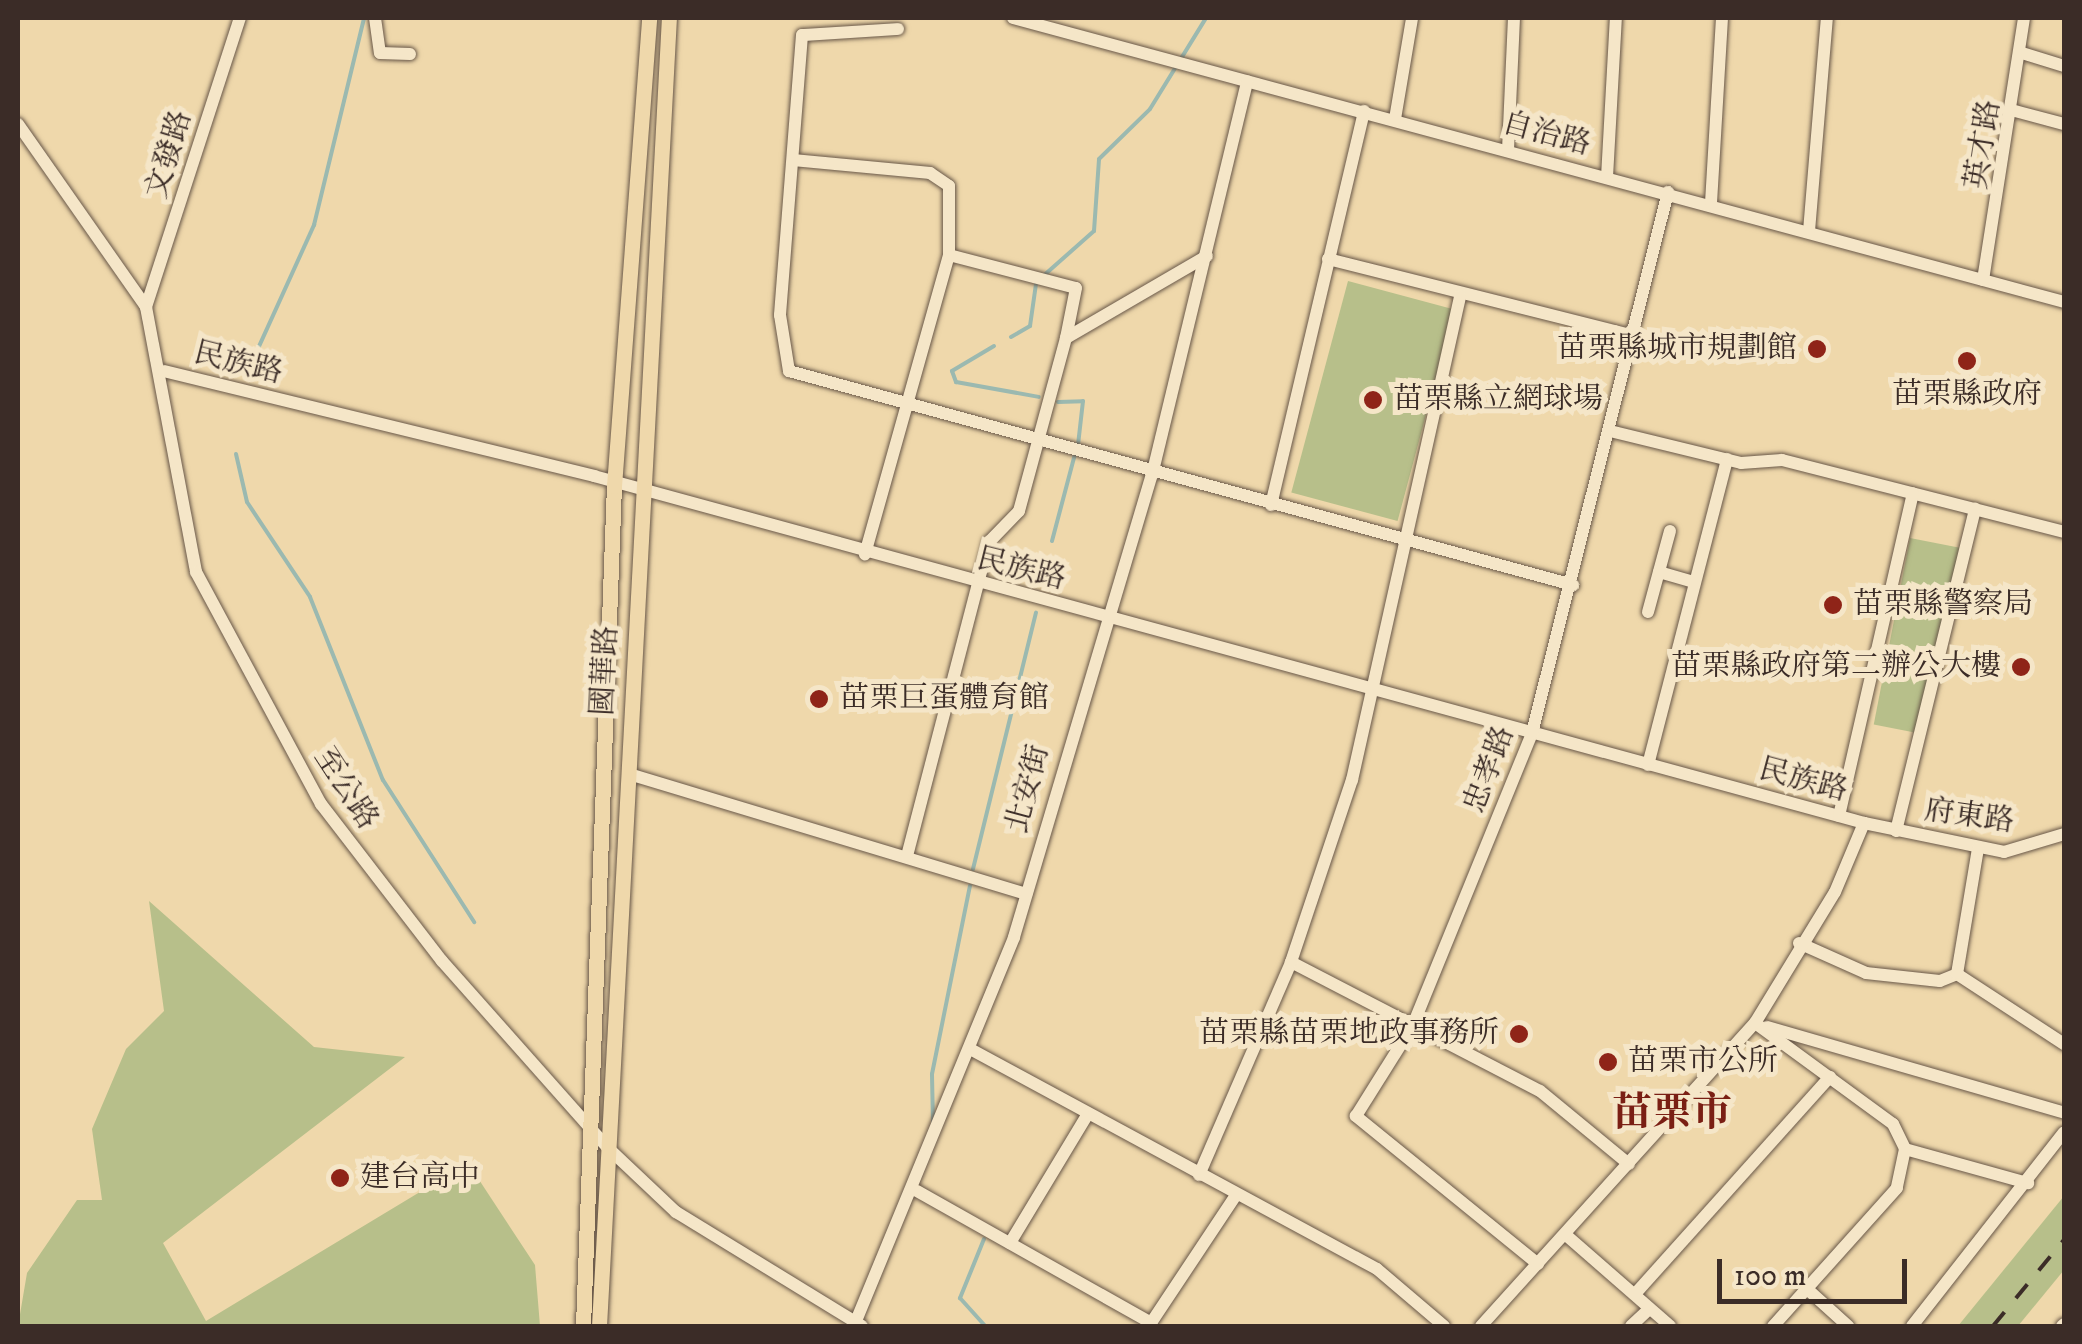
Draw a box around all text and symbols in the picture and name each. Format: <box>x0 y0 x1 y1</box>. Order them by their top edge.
street label: 英才路 <box>1959 98 2009 192</box>
street label: 自治路 <box>1498 106 1594 164</box>
street label: 文發路 <box>140 107 200 203</box>
place label: 苗栗縣城市規劃館 <box>1557 331 1797 367</box>
street label: 民族路 <box>190 336 286 392</box>
marker: 苗栗縣城市規劃館 <box>1806 338 1828 360</box>
marker: 苗栗縣政府 <box>1956 350 1978 372</box>
place label: 苗栗縣政府 <box>1892 377 2042 413</box>
place label: 苗栗縣立網球場 <box>1393 382 1603 418</box>
marker: 苗栗縣立網球場 <box>1362 389 1384 411</box>
street label: 民族路 <box>973 542 1069 598</box>
place label: 苗栗縣警察局 <box>1853 587 2033 623</box>
marker: 苗栗縣警察局 <box>1822 594 1844 616</box>
street label: 國華路 <box>586 625 626 717</box>
place label: 苗栗縣政府第二辦公大樓 <box>1671 649 2001 685</box>
marker: 苗栗縣政府第二辦公大樓 <box>2010 656 2032 678</box>
place label: 苗栗巨蛋體育館 <box>839 681 1049 717</box>
marker: 苗栗巨蛋體育館 <box>808 688 830 710</box>
street label: 忠孝路 <box>1457 722 1523 818</box>
street label: 至公路 <box>305 741 385 837</box>
street label: 北安街 <box>1000 741 1058 837</box>
street label: 民族路 <box>1755 752 1851 810</box>
street label: 府東路 <box>1922 793 2016 841</box>
place label: 苗栗縣苗栗地政事務所 <box>1199 1016 1499 1052</box>
marker: 苗栗縣苗栗地政事務所 <box>1508 1023 1530 1045</box>
place label: 苗栗市公所 <box>1628 1044 1778 1080</box>
marker: 苗栗市公所 <box>1597 1051 1619 1073</box>
district label: 苗栗市 <box>1612 1090 1732 1138</box>
place label: 建台高中 <box>360 1160 480 1196</box>
marker: 建台高中 <box>329 1167 351 1189</box>
scale bar <box>1722 1239 1912 1301</box>
text: 100 m <box>1734 1258 1806 1295</box>

